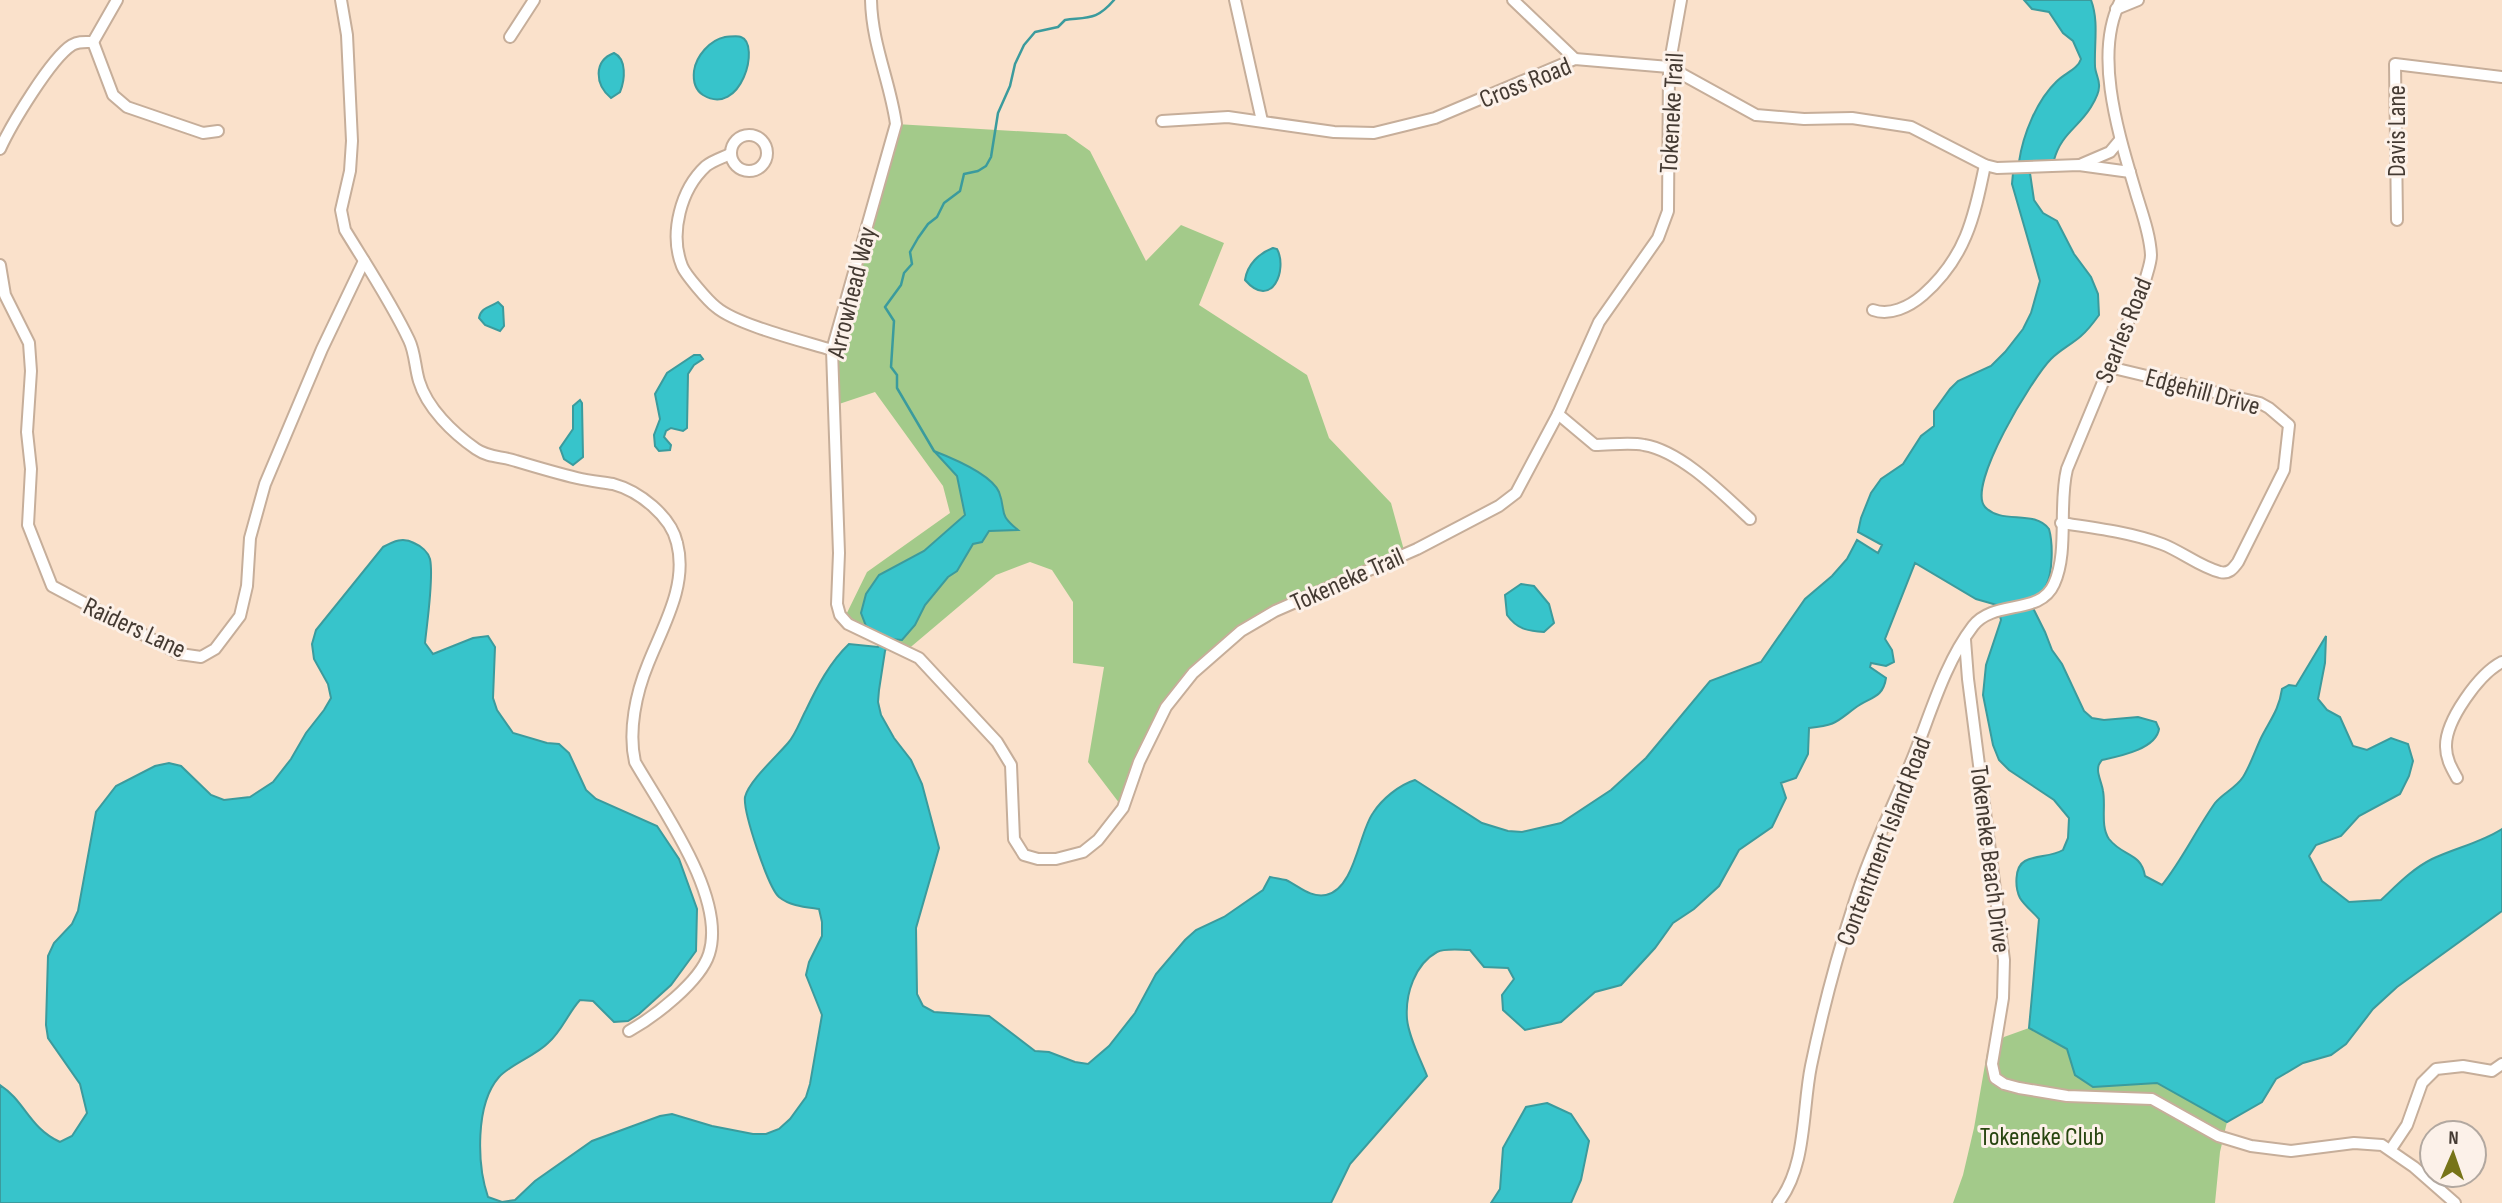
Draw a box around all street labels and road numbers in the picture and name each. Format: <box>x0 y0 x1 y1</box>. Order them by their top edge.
street label: Cross Road <box>1475 51 1576 116</box>
street label: Tokeneke Trail <box>1654 52 1691 174</box>
street label: Davis Lane <box>2382 85 2413 177</box>
street label: Arrowhead Way <box>821 224 884 362</box>
street label: Searles Road <box>2089 273 2160 388</box>
street label: Edgehill Drive <box>2142 362 2263 423</box>
street label: Tokeneke Trail <box>1286 542 1409 619</box>
street label: Raiders Lane <box>78 591 191 666</box>
street label: Contentment Island Road <box>1830 733 1939 950</box>
street label: Tokeneke Beach Drive <box>1963 764 2016 955</box>

